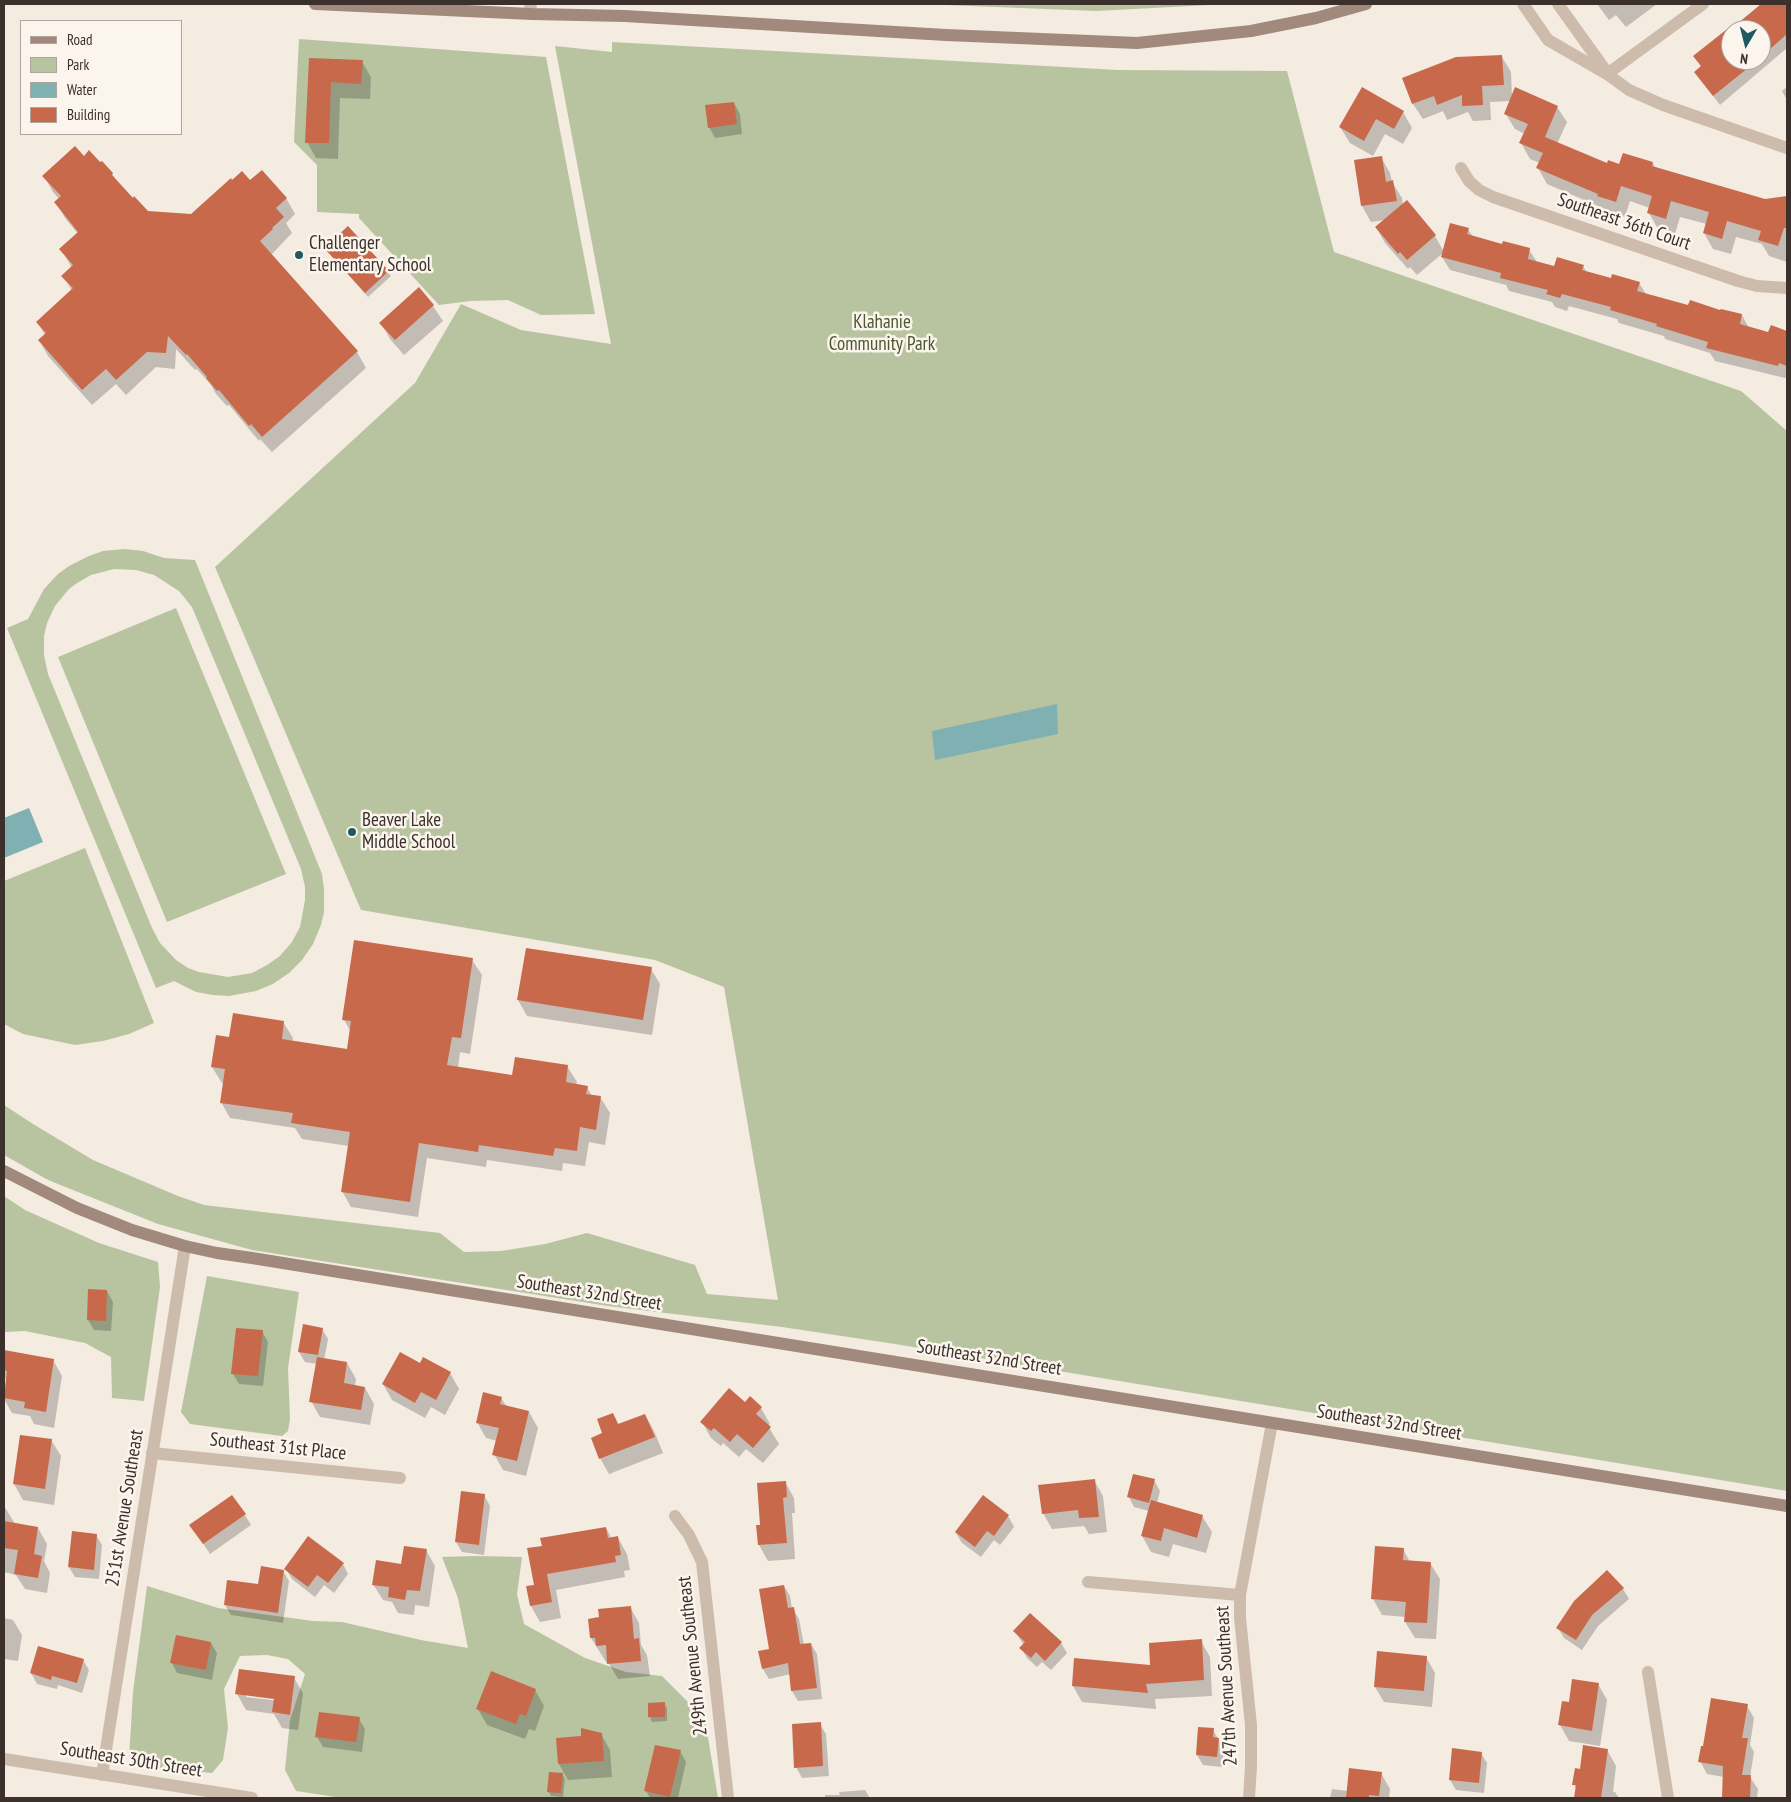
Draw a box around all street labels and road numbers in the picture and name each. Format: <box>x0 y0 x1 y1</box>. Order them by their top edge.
street label: Southeast 36th Court <box>1554 189 1694 255</box>
street label: Southeast 32nd Street <box>515 1270 663 1316</box>
street label: Southeast 32nd Street <box>915 1335 1063 1381</box>
street label: Southeast 32nd Street <box>1315 1400 1463 1446</box>
street label: 251st Avenue Southeast <box>101 1428 149 1588</box>
street label: Southeast 31st Place <box>209 1429 347 1465</box>
street label: 249th Avenue Southeast <box>673 1575 713 1737</box>
street label: 247th Avenue Southeast <box>1211 1605 1243 1767</box>
street label: Southeast 30th Street <box>58 1738 204 1782</box>

